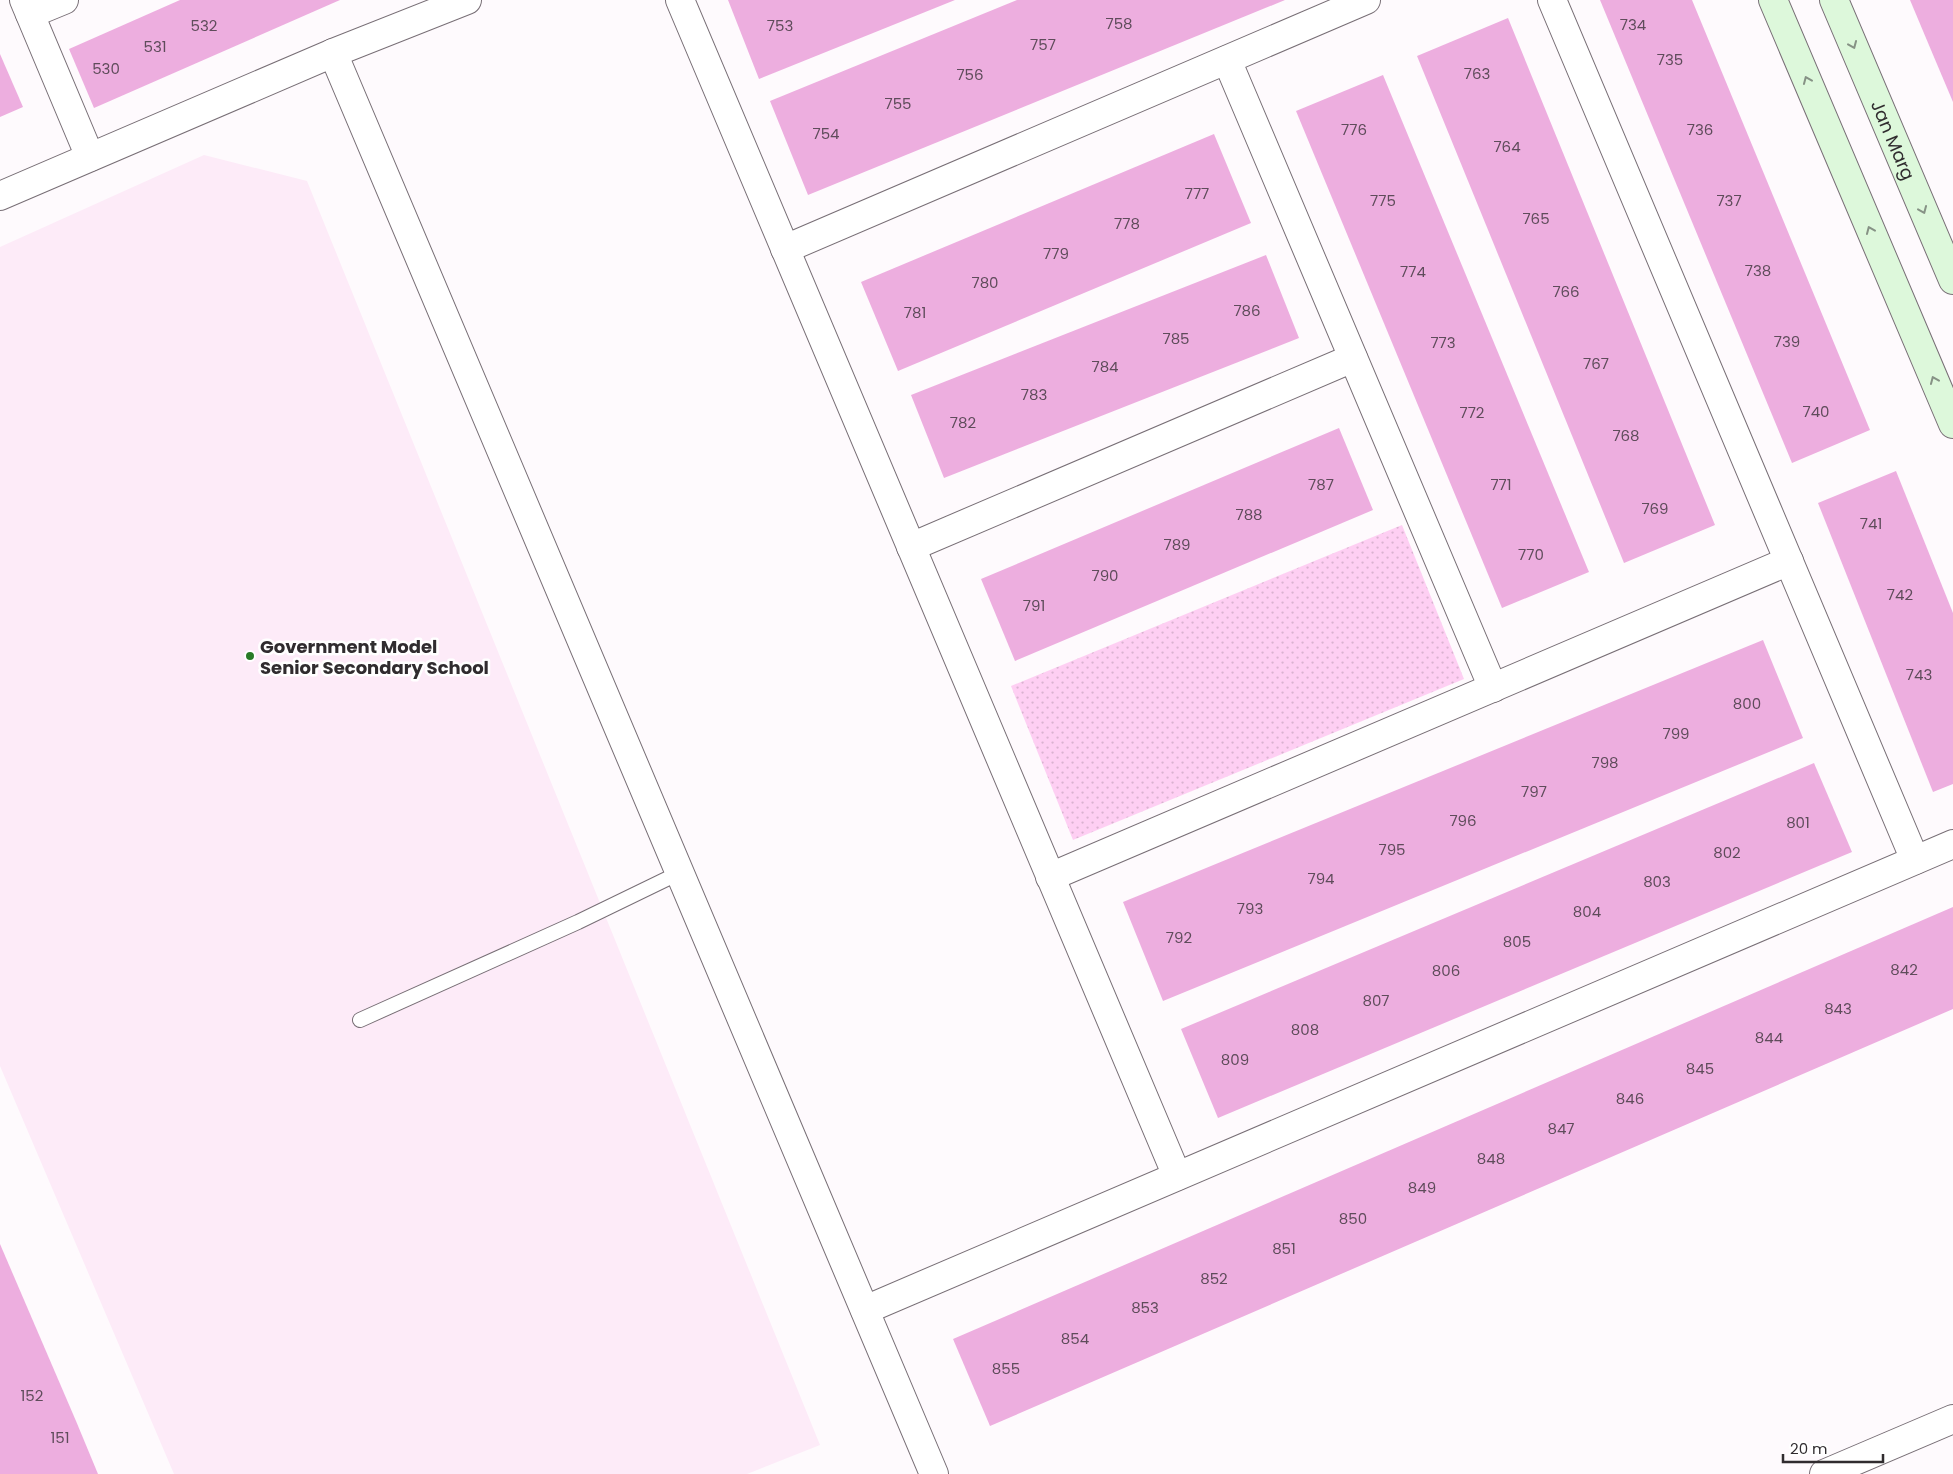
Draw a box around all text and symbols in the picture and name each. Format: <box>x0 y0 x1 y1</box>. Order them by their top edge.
house number: 758 <box>1105 13 1133 34</box>
house number: 734 <box>1620 14 1646 35</box>
house number: 532 <box>191 15 217 36</box>
house number: 753 <box>767 15 793 36</box>
house number: 757 <box>1030 34 1056 55</box>
house number: 531 <box>143 36 167 57</box>
one-way arrow <box>1846 40 1857 49</box>
house number: 735 <box>1657 49 1683 70</box>
house number: 530 <box>92 58 120 79</box>
house number: 763 <box>1464 63 1490 84</box>
house number: 756 <box>956 64 984 85</box>
one-way arrow <box>1802 77 1812 85</box>
house number: 755 <box>884 93 912 114</box>
street label: Jan Marg <box>1865 96 1922 184</box>
house number: 776 <box>1341 119 1367 140</box>
house number: 736 <box>1687 119 1713 140</box>
house number: 754 <box>812 123 840 144</box>
house number: 764 <box>1493 136 1521 157</box>
house number: 777 <box>1185 183 1209 204</box>
house number: 775 <box>1370 190 1396 211</box>
house number: 737 <box>1716 190 1742 211</box>
one-way arrow <box>1917 205 1928 214</box>
house number: 765 <box>1522 208 1550 229</box>
house number: 778 <box>1114 213 1140 234</box>
one-way arrow <box>1866 226 1877 235</box>
house number: 779 <box>1043 243 1069 264</box>
house number: 738 <box>1745 260 1771 281</box>
house number: 774 <box>1400 261 1426 282</box>
house number: 780 <box>971 272 999 293</box>
house number: 766 <box>1552 281 1580 302</box>
house number: 786 <box>1233 300 1261 321</box>
house number: 781 <box>904 302 926 323</box>
house number: 785 <box>1162 328 1190 349</box>
house number: 739 <box>1774 331 1800 352</box>
house number: 773 <box>1430 332 1456 353</box>
house number: 767 <box>1583 353 1609 374</box>
house number: 784 <box>1091 356 1119 377</box>
one-way arrow <box>1930 376 1940 385</box>
house number: 783 <box>1021 384 1047 405</box>
house number: 740 <box>1802 401 1830 422</box>
house number: 772 <box>1459 402 1485 423</box>
house number: 782 <box>950 412 976 433</box>
house number: 768 <box>1612 425 1640 446</box>
house number: 787 <box>1308 474 1334 495</box>
house number: 771 <box>1490 474 1512 495</box>
house number: 769 <box>1641 498 1669 519</box>
house number: 788 <box>1235 504 1263 525</box>
house number: 741 <box>1860 513 1882 534</box>
house number: 789 <box>1163 534 1191 555</box>
house number: 770 <box>1518 544 1544 565</box>
house number: 790 <box>1091 565 1119 586</box>
house number: 742 <box>1887 584 1913 605</box>
house number: 791 <box>1023 595 1045 616</box>
place label: Government Model Senior Secondary School <box>260 634 489 680</box>
marker: Government Model Senior Secondary School <box>244 650 256 662</box>
house number: 743 <box>1906 664 1932 685</box>
house number: 800 <box>1733 693 1761 714</box>
house number: 799 <box>1662 723 1690 744</box>
house number: 798 <box>1591 752 1619 773</box>
house number: 797 <box>1521 781 1547 802</box>
house number: 796 <box>1449 810 1477 831</box>
house number: 801 <box>1786 812 1810 833</box>
house number: 795 <box>1378 839 1406 860</box>
house number: 802 <box>1713 842 1741 863</box>
house number: 794 <box>1307 868 1335 889</box>
house number: 803 <box>1643 871 1671 892</box>
house number: 793 <box>1237 898 1263 919</box>
house number: 804 <box>1573 901 1601 922</box>
house number: 792 <box>1166 927 1192 948</box>
house number: 805 <box>1503 931 1531 952</box>
house number: 842 <box>1890 959 1918 980</box>
house number: 806 <box>1432 960 1460 981</box>
house number: 807 <box>1362 990 1390 1011</box>
house number: 843 <box>1824 998 1852 1019</box>
house number: 808 <box>1291 1019 1319 1040</box>
house number: 844 <box>1755 1027 1783 1048</box>
house number: 809 <box>1221 1049 1249 1070</box>
house number: 845 <box>1686 1058 1714 1079</box>
house number: 846 <box>1616 1088 1644 1109</box>
house number: 847 <box>1547 1118 1575 1139</box>
house number: 848 <box>1477 1148 1505 1169</box>
house number: 849 <box>1408 1177 1436 1198</box>
house number: 850 <box>1339 1208 1367 1229</box>
house number: 851 <box>1272 1238 1296 1259</box>
house number: 852 <box>1200 1268 1228 1289</box>
house number: 853 <box>1131 1297 1159 1318</box>
house number: 854 <box>1061 1328 1089 1349</box>
house number: 855 <box>992 1358 1020 1379</box>
house number: 152 <box>21 1385 43 1406</box>
house number: 151 <box>50 1427 70 1448</box>
scale bar <box>1783 1432 1883 1464</box>
text: 20 m <box>1790 1438 1828 1459</box>

